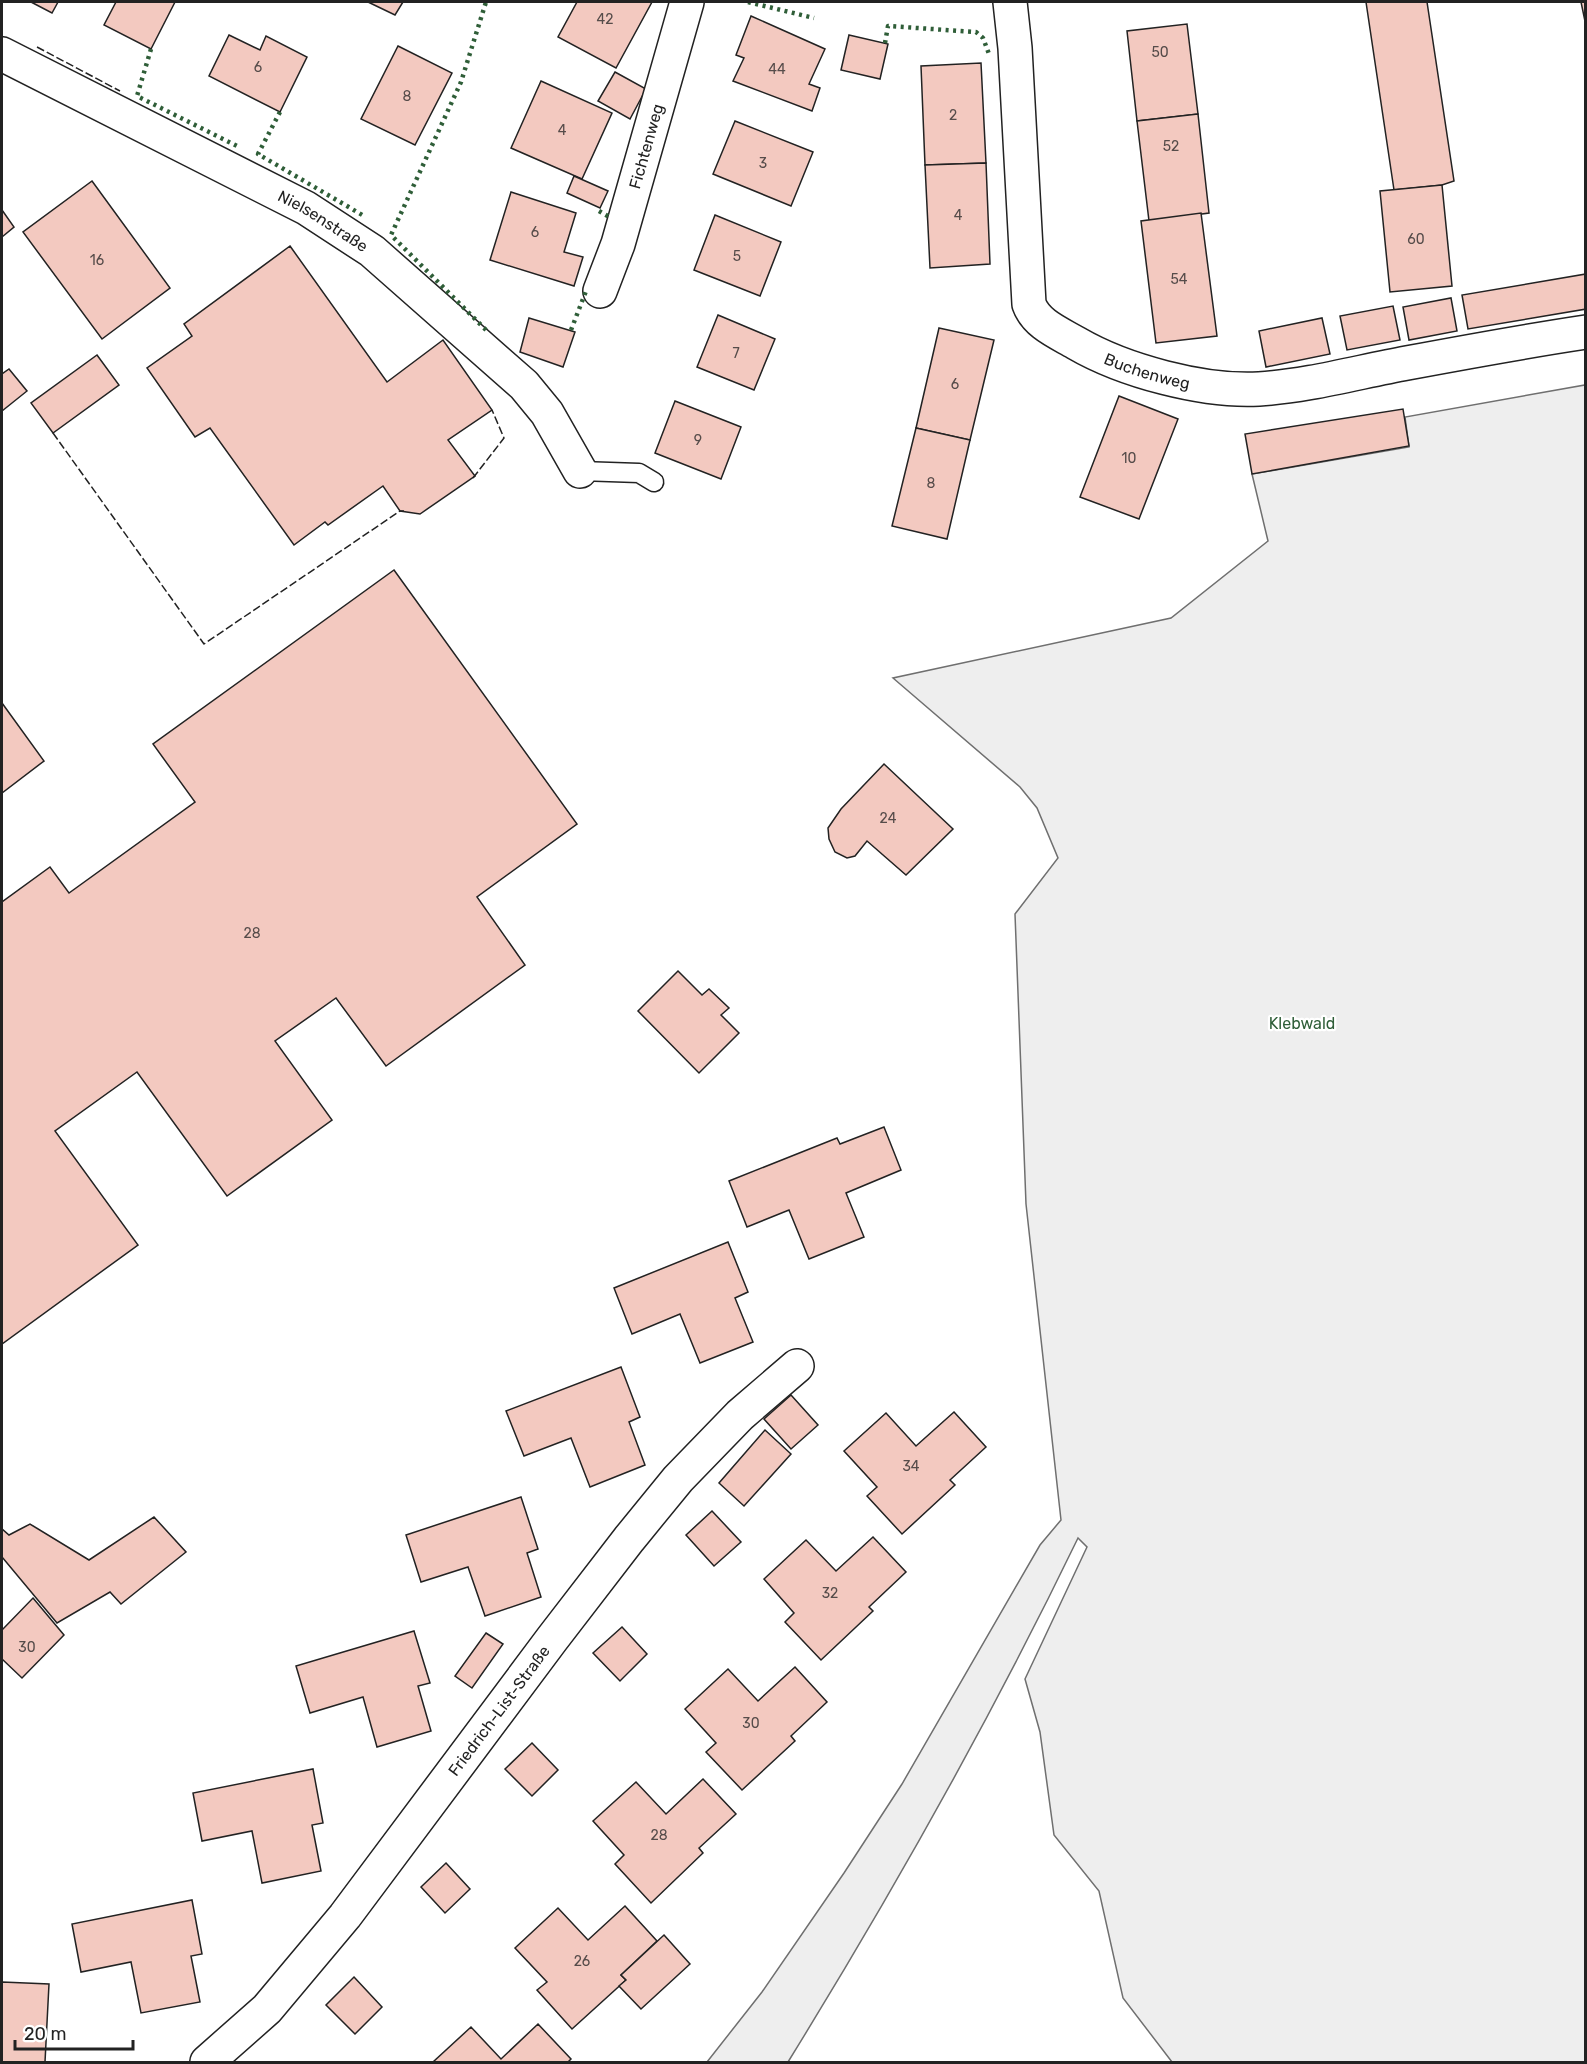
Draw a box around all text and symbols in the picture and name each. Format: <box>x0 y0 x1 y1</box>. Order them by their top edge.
house number: 42 <box>597 11 613 28</box>
house number: 50 <box>1151 44 1169 61</box>
house number: 6 <box>254 59 262 76</box>
house number: 44 <box>768 61 786 78</box>
house number: 8 <box>403 88 412 105</box>
street label: Fichtenweg <box>625 101 667 191</box>
house number: 2 <box>949 107 957 124</box>
house number: 4 <box>558 122 567 139</box>
house number: 52 <box>1163 138 1179 155</box>
house number: 3 <box>759 155 767 172</box>
street label: Nielsenstraße <box>275 186 372 255</box>
house number: 4 <box>954 207 963 224</box>
house number: 6 <box>531 224 539 241</box>
house number: 60 <box>1407 231 1425 248</box>
house number: 5 <box>733 248 741 265</box>
house number: 16 <box>90 252 104 269</box>
house number: 54 <box>1170 271 1188 288</box>
house number: 7 <box>732 345 740 362</box>
street label: Buchenweg <box>1101 349 1192 393</box>
house number: 6 <box>951 376 959 393</box>
house number: 9 <box>694 432 702 449</box>
house number: 10 <box>1122 450 1137 467</box>
house number: 8 <box>927 475 936 492</box>
house number: 24 <box>880 810 897 827</box>
house number: 28 <box>243 925 261 942</box>
park label: Klebwald <box>1269 1014 1335 1033</box>
house number: 34 <box>902 1458 920 1475</box>
house number: 32 <box>822 1585 838 1602</box>
house number: 30 <box>18 1639 36 1656</box>
street label: Friedrich-List-Straße <box>444 1642 553 1779</box>
house number: 30 <box>742 1715 760 1732</box>
house number: 28 <box>650 1827 668 1844</box>
house number: 26 <box>574 1953 590 1970</box>
scale bar <box>15 2013 134 2051</box>
text: 20 m <box>24 2023 66 2045</box>

